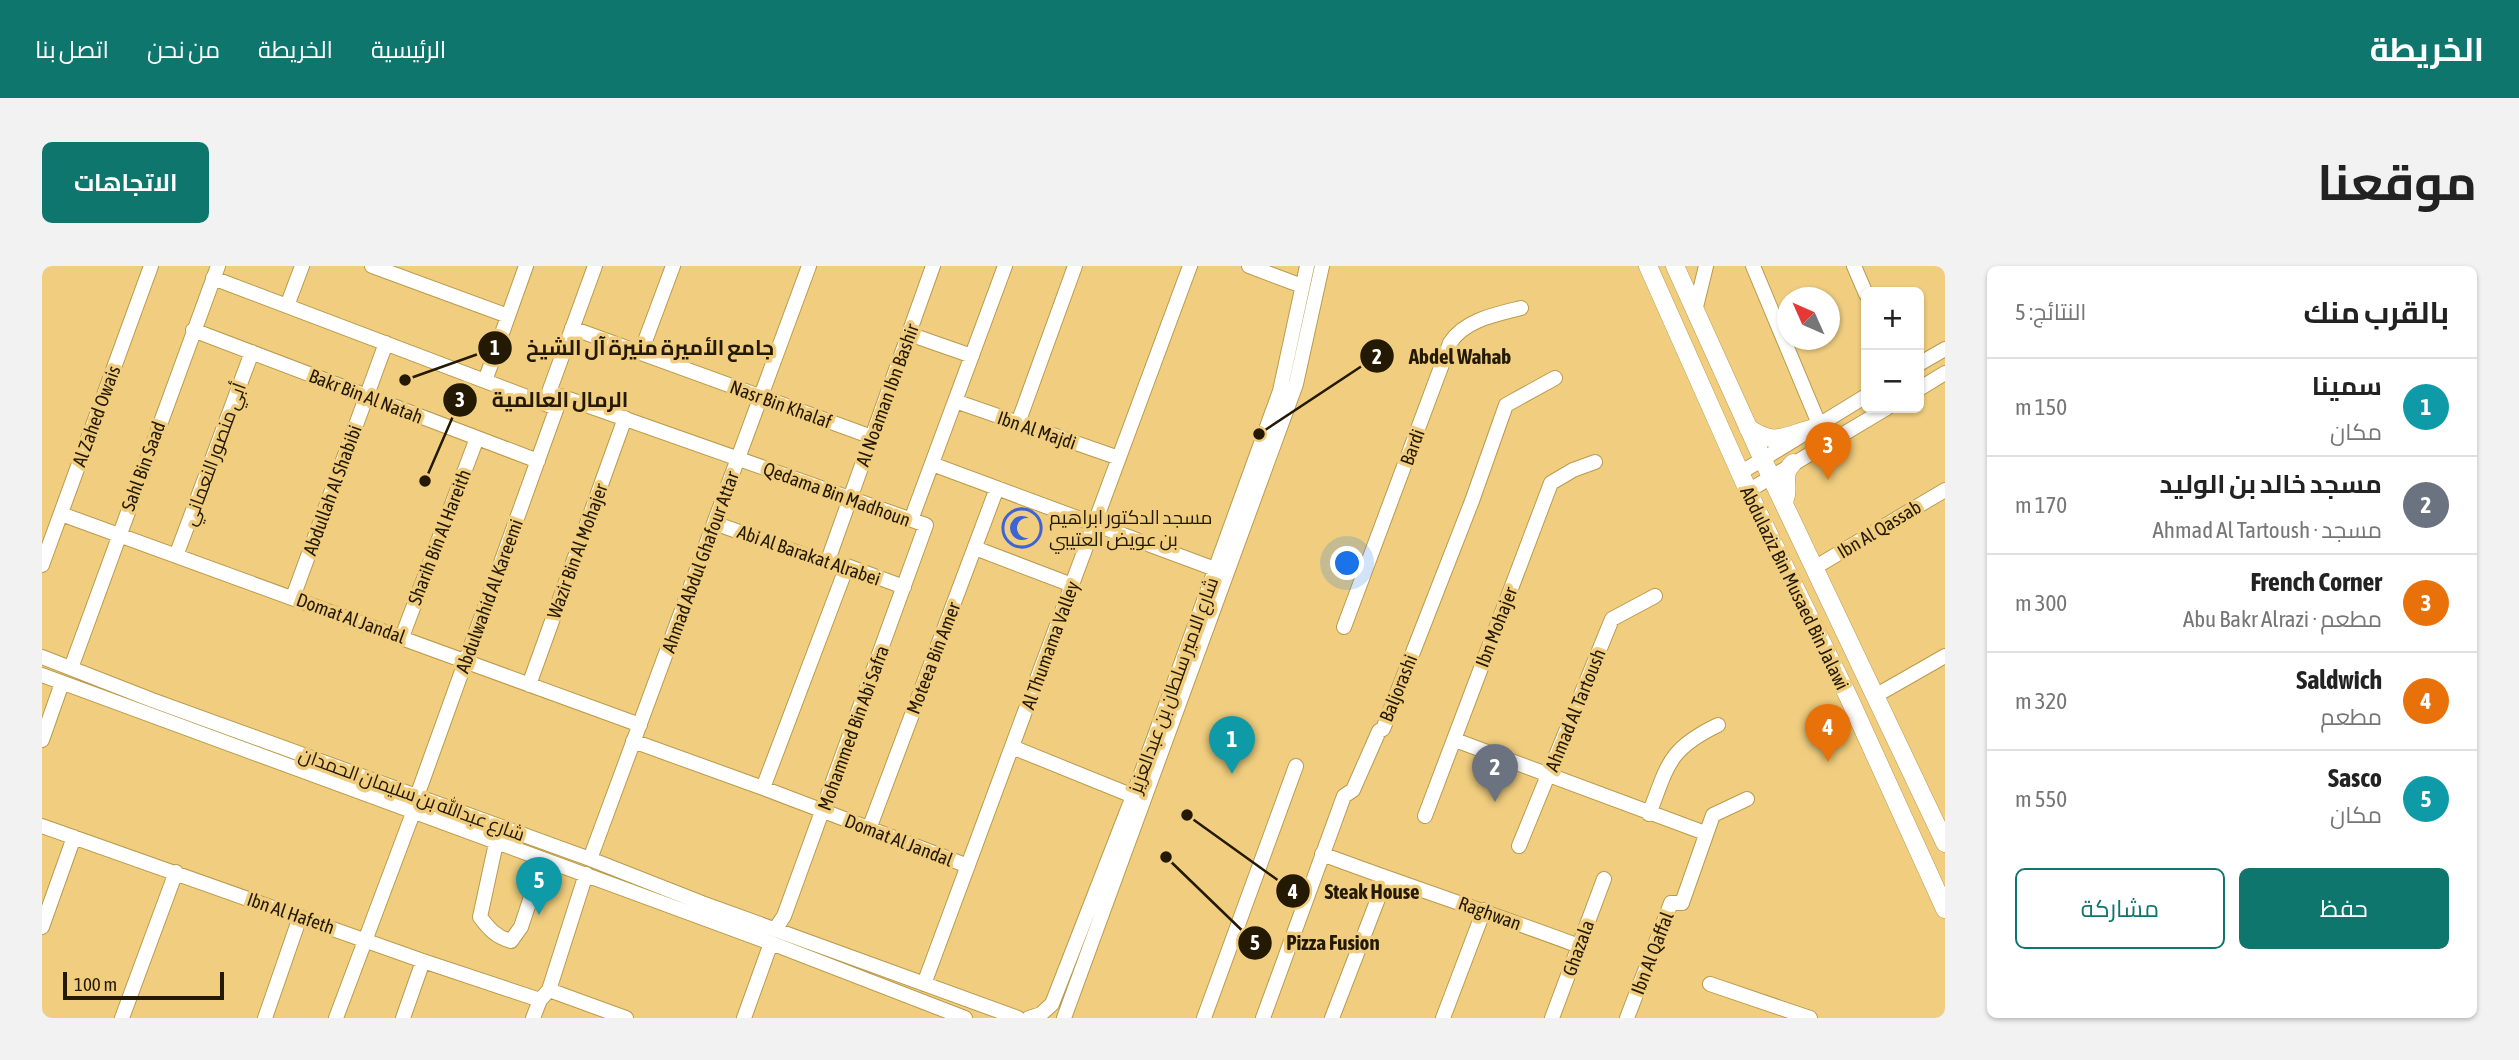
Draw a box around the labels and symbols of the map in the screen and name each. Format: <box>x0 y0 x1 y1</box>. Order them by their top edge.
north arrow <box>1777 287 1840 350</box>
street label: Al Noaman Ibn Bashir <box>851 321 923 469</box>
callout: جامع الأميرة منيرة آل الشيخ <box>477 327 788 369</box>
text: 1 <box>490 335 500 359</box>
text: جامع الأميرة منيرة آل الشيخ <box>526 335 774 362</box>
callout: Abdel Wahab <box>1359 335 1525 377</box>
text: 2 <box>1372 344 1382 368</box>
text: Abdel Wahab <box>1408 344 1511 368</box>
street label: Al Zahed Owais <box>68 362 125 469</box>
street label: Bakr Bin Al Natah <box>306 364 426 428</box>
street label: Nasr Bin Khalaf <box>727 375 835 433</box>
callout: الرمال العالمية <box>442 379 642 421</box>
street label: أبي منصور النعماني <box>178 380 254 530</box>
text: 3 <box>455 387 465 411</box>
text: الرمال العالمية <box>492 387 628 412</box>
street label: Ibn Al Majdi <box>995 406 1079 454</box>
street label: Sahl Bin Saad <box>117 418 169 514</box>
street label: Abdullah Al Shabibi <box>298 422 366 558</box>
pin: 3 <box>1805 422 1851 480</box>
street label: Bardi <box>1395 426 1429 468</box>
street label: Qedama Bin Madhoun <box>760 457 914 531</box>
street label: Sharih Bin Al Hareith <box>403 466 475 608</box>
street label: Ahmad Abdul Ghafour Attar <box>657 468 743 656</box>
street label: Wazir Bin Al Mohajer <box>542 480 612 621</box>
street label: Abdulaziz Bin Musaed Bin Jalawi <box>1736 483 1854 693</box>
street label: Ibn Al Qassab <box>1833 495 1925 563</box>
place label: مسجد الدكتور ابراهيم بن عويض العتيبي <box>1049 506 1213 554</box>
mosque icon: مسجد الدكتور ابراهيم بن عويض العتيبي <box>1001 507 1043 549</box>
street label: Abdulwahid Al Kareemi <box>451 516 527 676</box>
street label: Abi Al Barakat Alrabei <box>735 520 883 590</box>
your location <box>1330 546 1364 580</box>
street label: شارع الامير سلطان بن عبدالعزيز <box>1123 574 1225 798</box>
street label: Al Thumama Valley <box>1017 578 1083 712</box>
street label: Ibn Mohajer <box>1471 583 1521 670</box>
street label: Domat Al Jandal <box>294 588 408 648</box>
street label: Moteea Bin Amer <box>902 599 965 717</box>
street label: Mohammed Bin Abi Safra <box>813 643 893 813</box>
street label: Ahmad Al Tartoush <box>1540 646 1610 774</box>
street label: Baljorashi <box>1375 651 1421 725</box>
pin: 4 <box>1805 704 1851 762</box>
pin: 1 <box>1209 716 1255 774</box>
street label: شارع عبدالله بن سليمان الحمدان <box>295 742 528 848</box>
pin: 2 <box>1472 744 1518 802</box>
street label: Domat Al Jandal <box>842 809 956 871</box>
pin: 5 <box>516 857 562 915</box>
callout: Steak House <box>1275 870 1433 912</box>
text: 4 <box>1287 879 1298 903</box>
text: Steak House <box>1324 879 1420 903</box>
street label: Ibn Al Hafeth <box>244 888 338 938</box>
street label: Raghwan <box>1456 892 1524 934</box>
street label: Ibn Al Qaffal <box>1626 909 1678 997</box>
street label: Ghazala <box>1558 917 1598 979</box>
callout: Pizza Fusion <box>1237 922 1394 964</box>
text: 5 <box>1250 930 1260 954</box>
text: Pizza Fusion <box>1286 930 1380 954</box>
scale bar <box>63 969 224 1001</box>

